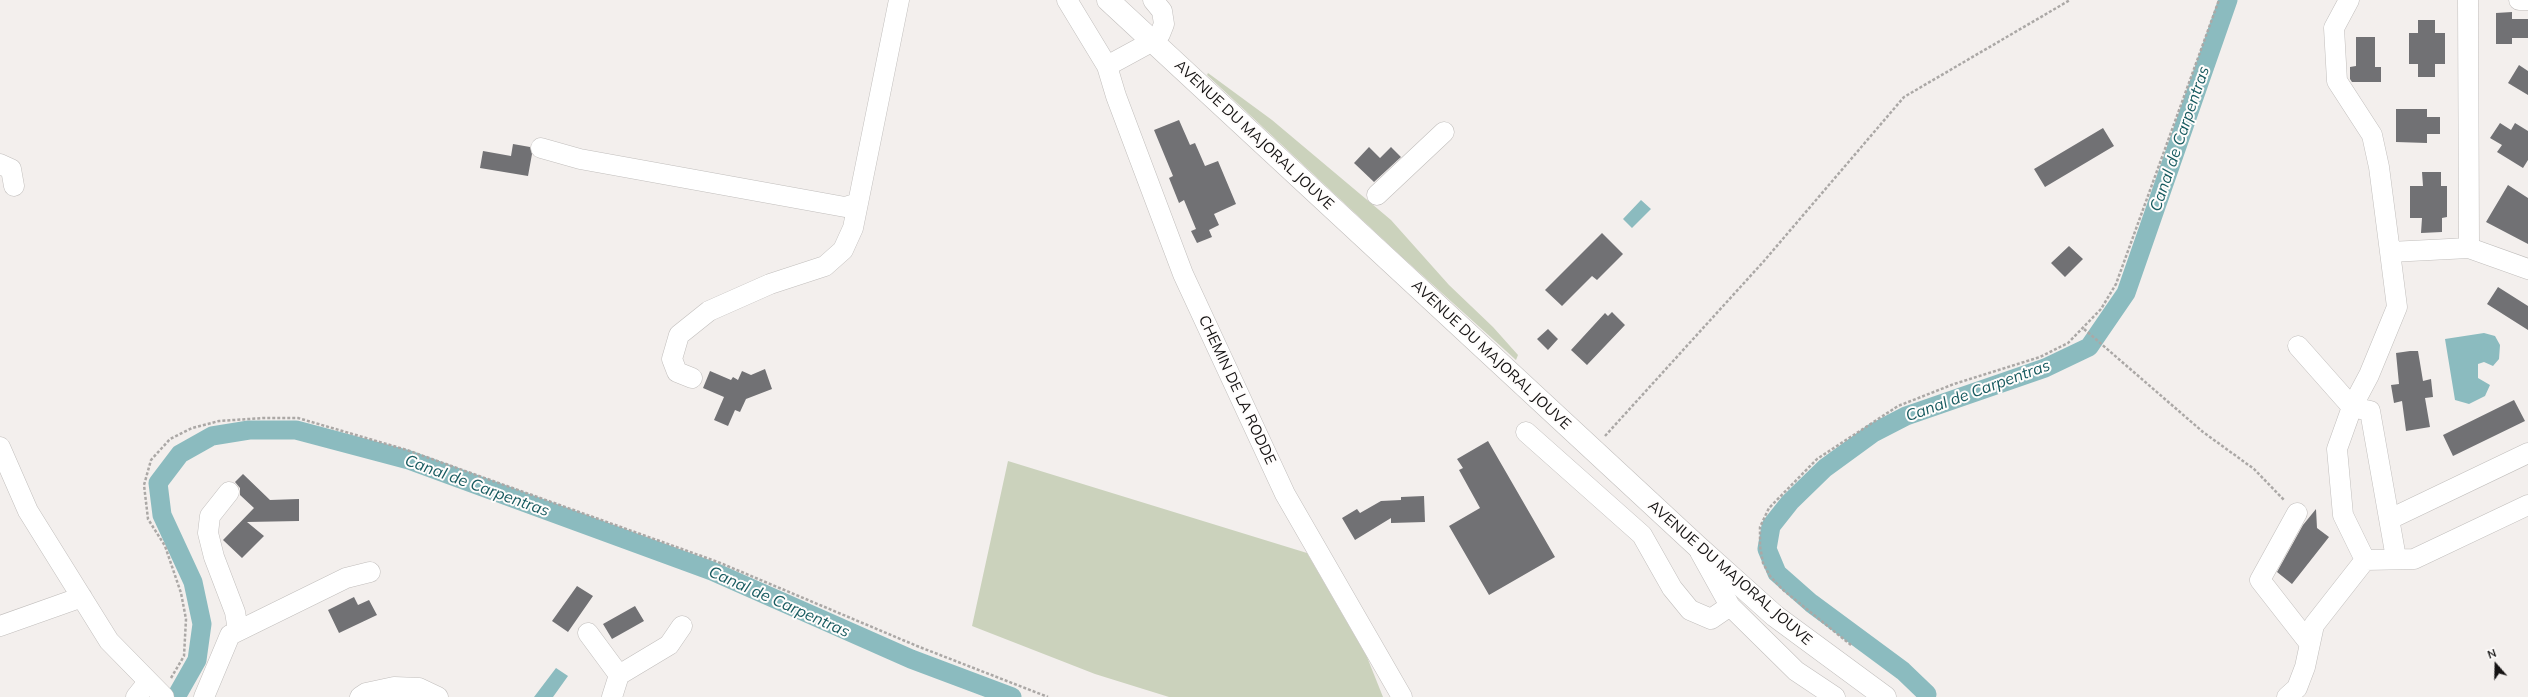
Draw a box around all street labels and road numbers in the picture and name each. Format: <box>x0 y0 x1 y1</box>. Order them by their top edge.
street label: AVENUE DU MAJORAL JOUVE <box>1171 56 1337 214</box>
street label: AVENUE DU MAJORAL JOUVE <box>1408 276 1574 434</box>
street label: CHEMIN DE LA RODDE <box>1195 313 1279 467</box>
street label: AVENUE DU MAJORAL JOUVE <box>1644 497 1816 649</box>

